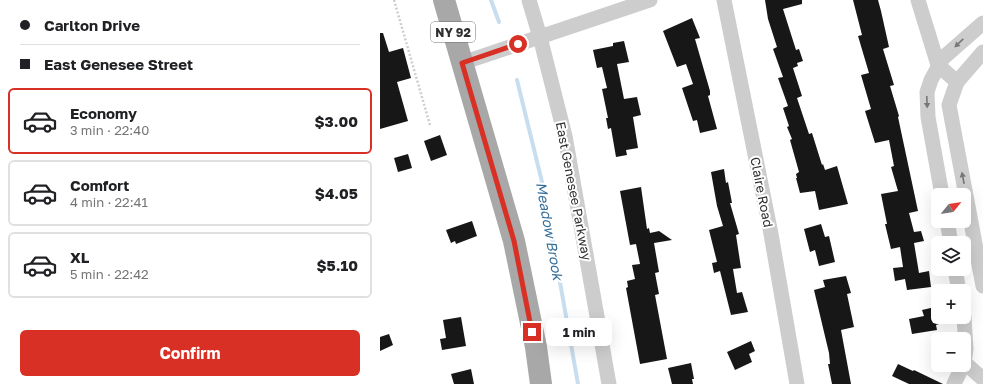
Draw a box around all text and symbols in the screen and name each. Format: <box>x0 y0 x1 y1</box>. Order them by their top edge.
text: Carlton Drive <box>44 16 140 34</box>
road number: NY 92 <box>431 22 475 42</box>
route start <box>509 35 527 53</box>
one-way arrow <box>954 38 965 47</box>
text: East Genesee Street <box>44 55 193 73</box>
one-way arrow <box>924 96 931 108</box>
icon: car <box>22 103 58 139</box>
text: Economy <box>70 104 137 122</box>
text: $3.00 <box>314 112 358 130</box>
street label: East Genesee Parkway <box>553 120 595 262</box>
text: 3 min · 22:40 <box>70 122 149 138</box>
street label: Claire Road <box>747 155 777 229</box>
one-way arrow <box>960 172 966 184</box>
icon: car <box>22 175 58 211</box>
text: Comfort <box>70 176 129 194</box>
water label: Meadow Brook <box>533 181 567 283</box>
text: $4.05 <box>315 184 358 202</box>
north arrow <box>931 188 971 228</box>
map controls <box>931 188 971 372</box>
text: 4 min · 22:41 <box>70 194 148 210</box>
button: layers <box>931 236 971 276</box>
icon: car <box>22 247 58 283</box>
text: XL <box>70 248 89 266</box>
text: $5.10 <box>317 256 358 274</box>
text: 5 min · 22:42 <box>70 266 149 282</box>
button: + <box>931 284 971 324</box>
callout: 1 min <box>546 318 612 346</box>
route end <box>523 323 541 341</box>
text: 1 min <box>563 324 595 340</box>
button: Confirm <box>20 330 360 376</box>
button: − <box>931 332 971 372</box>

